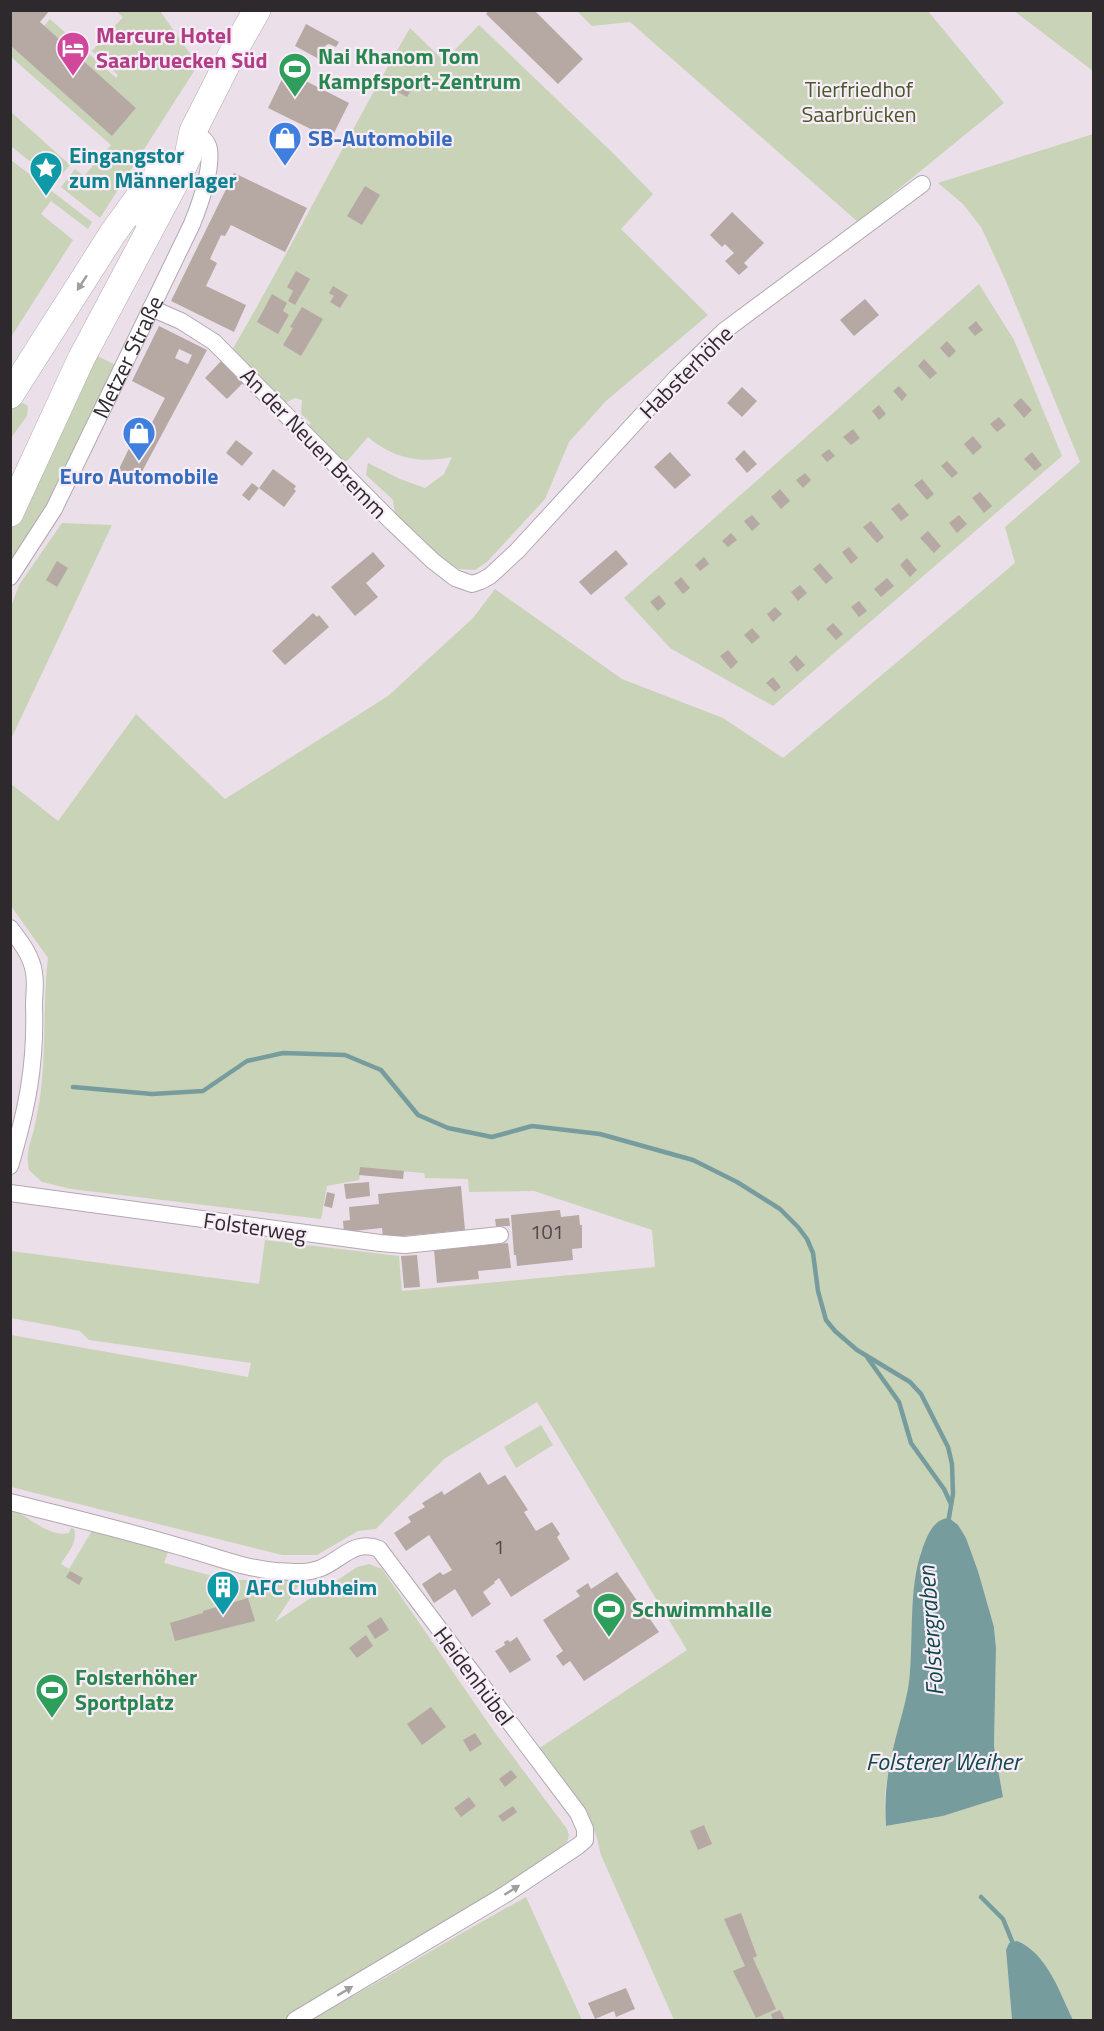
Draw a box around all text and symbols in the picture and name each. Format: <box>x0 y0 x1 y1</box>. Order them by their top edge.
place label: Mercure Hotel Saarbruecken Süd <box>96 18 268 77</box>
hotel icon: Mercure Hotel Saarbruecken Süd <box>55 30 91 77</box>
place label: Nai Khanom Tom Kampfsport-Zentrum <box>318 39 521 98</box>
sports icon: Nai Khanom Tom Kampfsport-Zentrum <box>277 51 313 98</box>
park label: Tierfriedhof Saarbrücken <box>801 72 917 131</box>
shop icon: SB-Automobile <box>267 120 303 167</box>
place label: SB-Automobile <box>308 121 452 155</box>
place label: Eingangstor zum Männerlager <box>69 138 237 197</box>
place icon: Eingangstor zum Männerlager <box>28 150 64 197</box>
one-way arrow <box>76 274 88 290</box>
street label: Metzer Straße <box>83 290 172 424</box>
street label: Habsterhöhe <box>631 317 741 427</box>
street label: An der Neuen Bremm <box>233 360 395 526</box>
shop icon: Euro Automobile <box>121 415 157 462</box>
place label: Euro Automobile <box>59 459 219 493</box>
street label: Folsterweg <box>201 1203 309 1251</box>
house number: 101 <box>530 1216 564 1247</box>
house number: 1 <box>493 1531 505 1562</box>
water label: Folstergraben <box>907 1564 953 1697</box>
building icon: AFC Clubheim <box>205 1569 241 1616</box>
place label: AFC Clubheim <box>246 1570 377 1604</box>
sports icon: Schwimmhalle <box>591 1591 627 1638</box>
place label: Schwimmhalle <box>632 1592 772 1626</box>
street label: Heidenhübel <box>425 1619 523 1733</box>
place label: Folsterhöher Sportplatz <box>75 1660 197 1719</box>
sports icon: Folsterhöher Sportplatz <box>34 1672 70 1719</box>
water label: Folsterer Weiher <box>866 1743 1024 1779</box>
one-way arrow <box>504 1885 520 1896</box>
one-way arrow <box>337 1985 353 1996</box>

